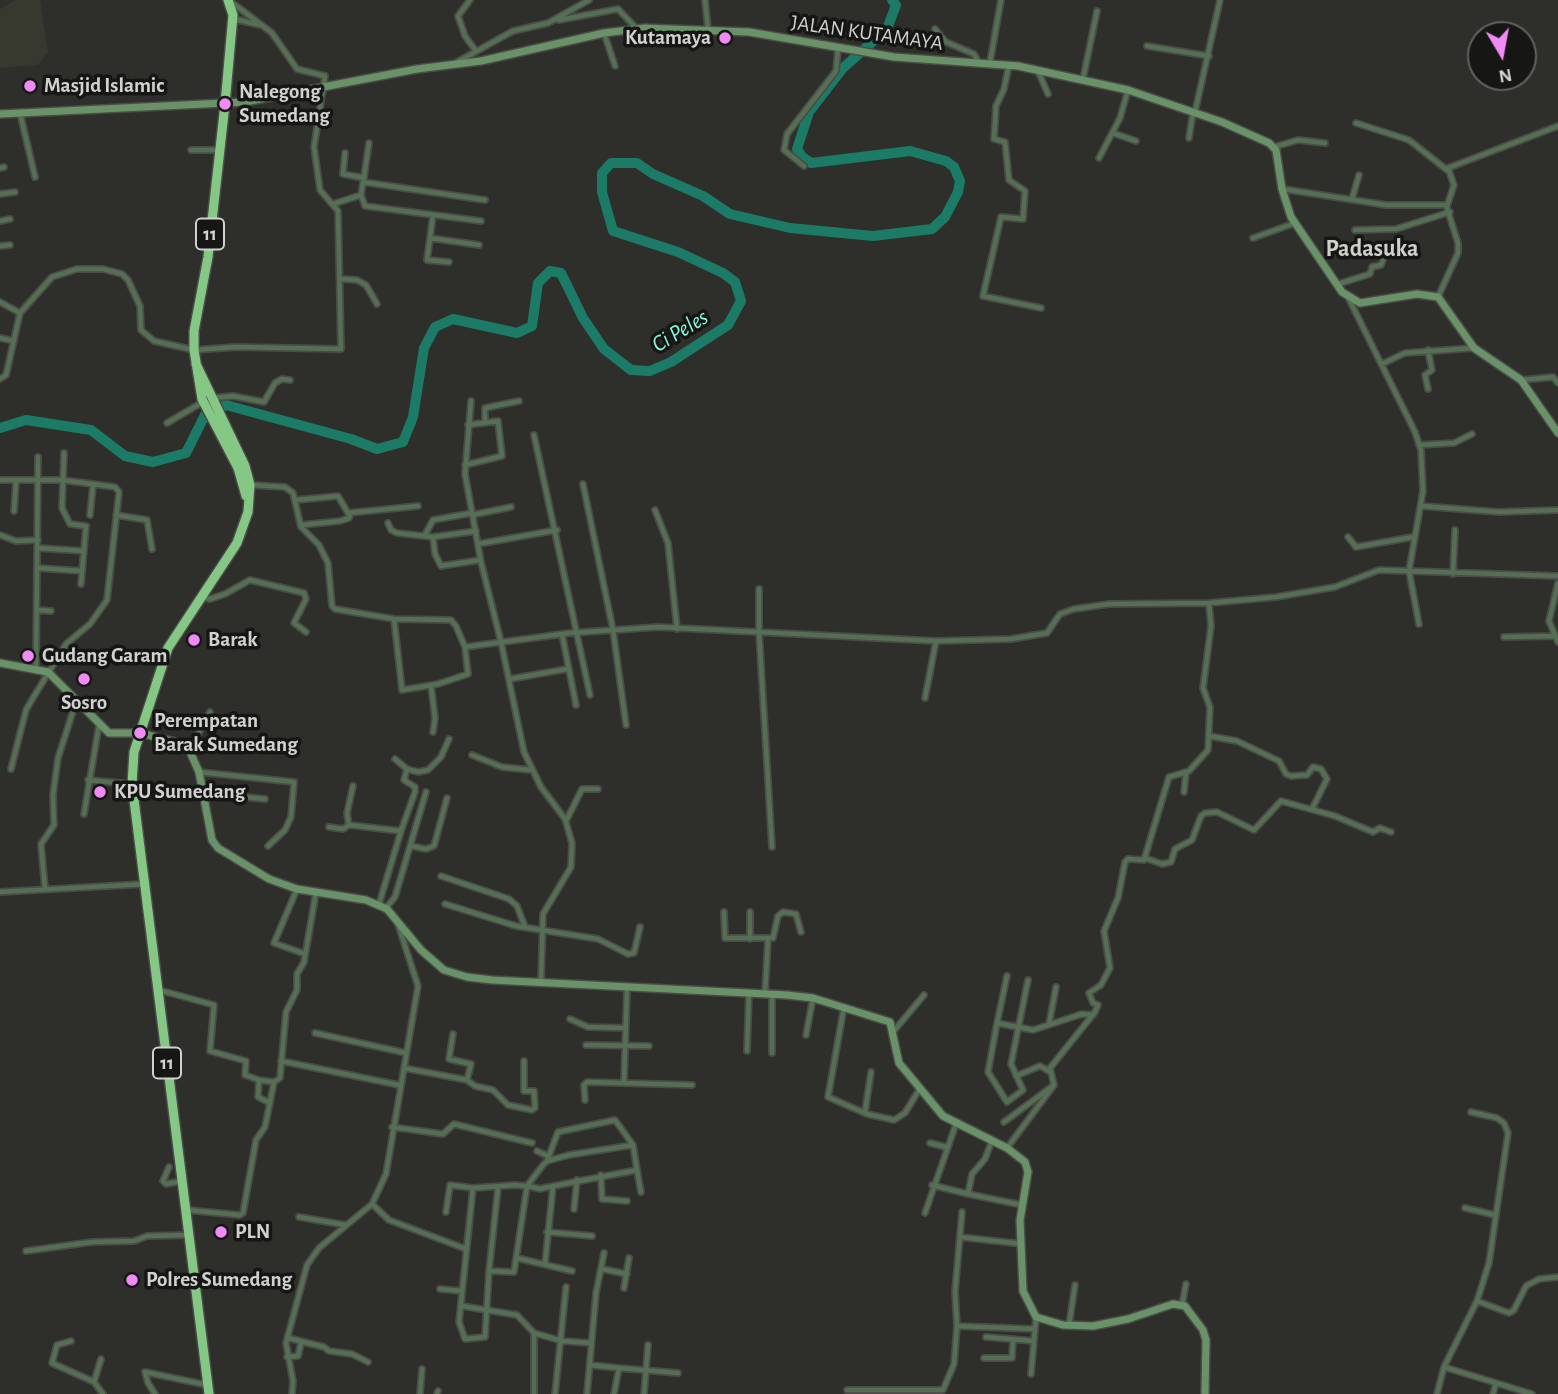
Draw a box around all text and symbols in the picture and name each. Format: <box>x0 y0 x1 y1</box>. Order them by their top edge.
street label: JALAN KUTAMAYA <box>789 10 945 56</box>
north arrow <box>1467 21 1537 91</box>
place label: Kutamaya <box>625 25 711 51</box>
marker: Kutamaya <box>717 30 733 46</box>
text: N <box>1497 65 1514 86</box>
place label: Masjid Islamic <box>44 73 164 99</box>
marker: Masjid Islamic <box>22 78 38 94</box>
place label: Nalegong Sumedang <box>239 79 330 129</box>
marker: Nalegong Sumedang <box>217 96 233 112</box>
road number: 11 <box>196 218 224 250</box>
district label: Padasuka <box>1325 235 1419 263</box>
water label: Ci Peles <box>647 304 713 358</box>
place label: Barak <box>208 627 258 653</box>
marker: Barak <box>186 632 202 648</box>
place label: Gudang Garam <box>42 643 167 669</box>
marker: Gudang Garam <box>20 648 36 664</box>
marker: Sosro <box>76 671 92 687</box>
place label: Sosro <box>61 690 107 716</box>
place label: Perempatan Barak Sumedang <box>154 708 298 758</box>
marker: Perempatan Barak Sumedang <box>132 725 148 741</box>
place label: KPU Sumedang <box>114 779 245 805</box>
marker: KPU Sumedang <box>92 784 108 800</box>
road number: 11 <box>153 1048 181 1078</box>
place label: PLN <box>235 1219 270 1245</box>
marker: PLN <box>213 1224 229 1240</box>
place label: Polres Sumedang <box>146 1267 292 1293</box>
marker: Polres Sumedang <box>124 1272 140 1288</box>

